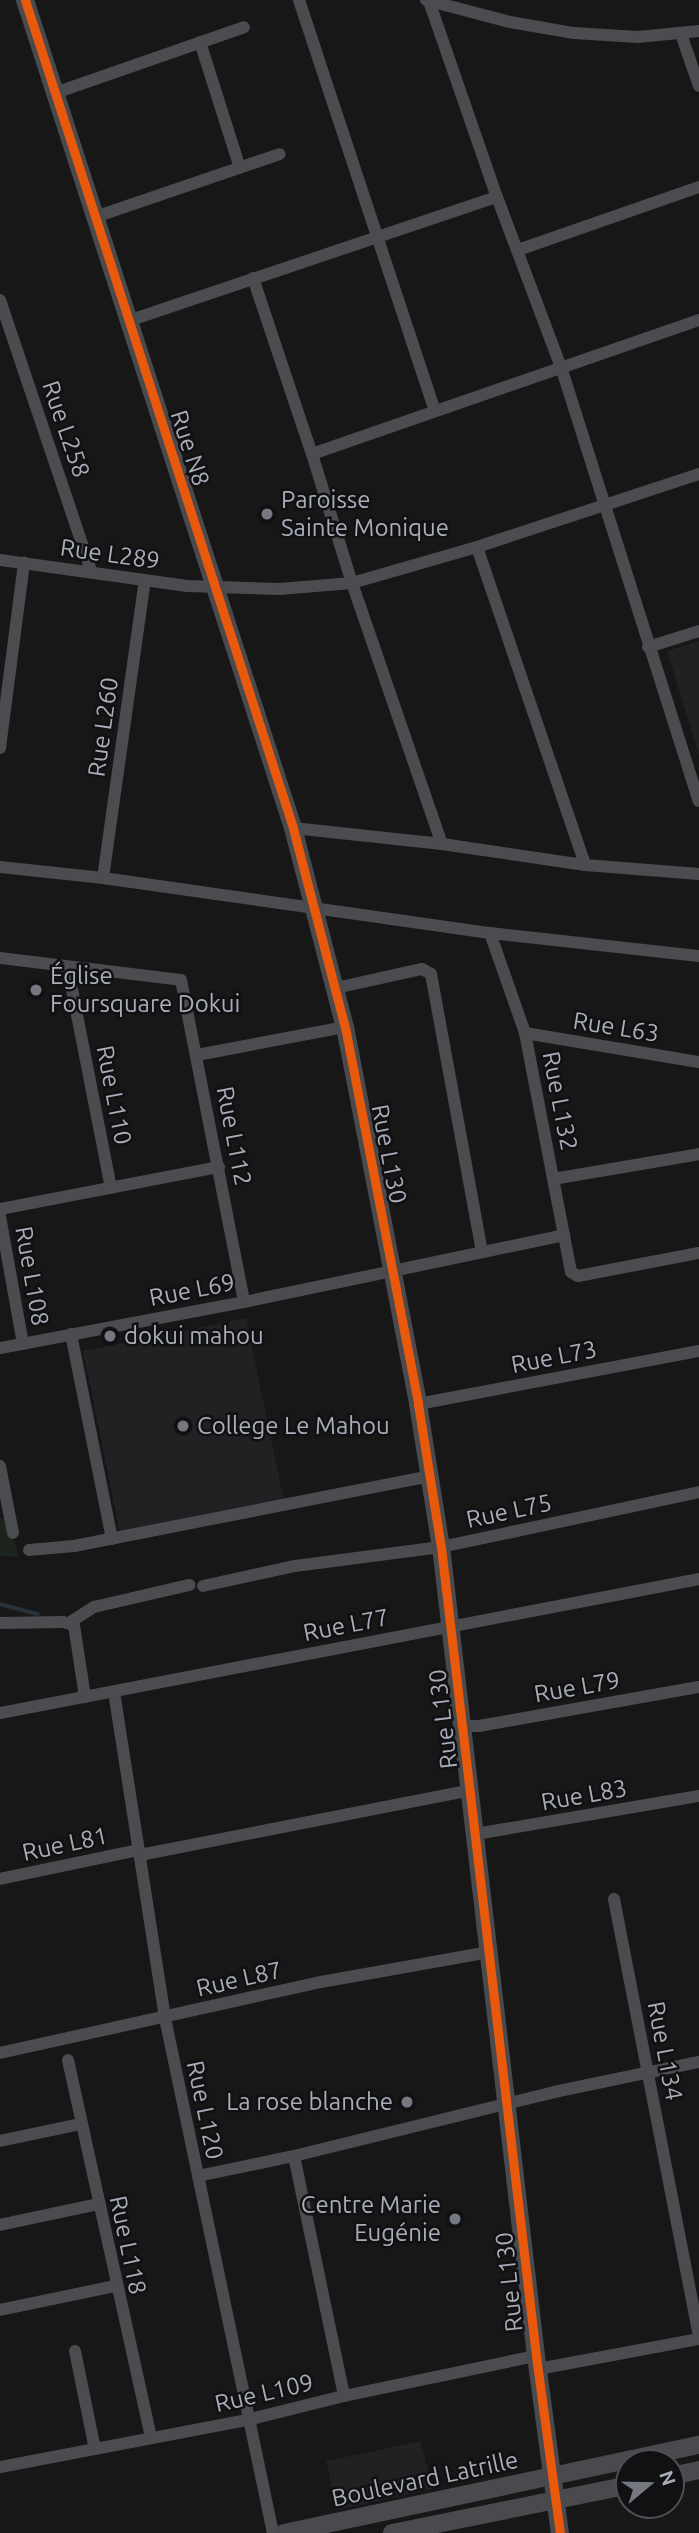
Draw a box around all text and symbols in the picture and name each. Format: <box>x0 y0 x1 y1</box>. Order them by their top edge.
street label: Rue L258 <box>36 377 96 481</box>
street label: Rue N8 <box>164 406 216 490</box>
place label: Paroisse Sainte Monique <box>281 486 449 542</box>
marker: Paroisse Sainte Monique <box>259 506 275 522</box>
street label: Rue L289 <box>58 533 162 575</box>
street label: Rue L260 <box>82 675 124 779</box>
place label: Église Foursquare Dokui <box>50 962 240 1018</box>
marker: Église Foursquare Dokui <box>28 982 44 998</box>
street label: Rue L63 <box>571 1006 661 1048</box>
street label: Rue L110 <box>90 1043 138 1147</box>
street label: Rue L132 <box>536 1049 584 1153</box>
street label: Rue L112 <box>210 1084 258 1188</box>
street label: Rue L130 <box>365 1102 413 1206</box>
street label: Rue L108 <box>9 1224 55 1328</box>
street label: Rue L69 <box>147 1268 237 1312</box>
place label: dokui mahou <box>124 1322 264 1350</box>
marker: dokui mahou <box>102 1328 118 1344</box>
street label: Rue L73 <box>509 1335 599 1379</box>
place label: College Le Mahou <box>197 1412 390 1440</box>
marker: College Le Mahou <box>175 1418 191 1434</box>
street label: Rue L75 <box>464 1488 554 1534</box>
street label: Rue L77 <box>301 1603 391 1647</box>
street label: Rue L79 <box>532 1665 622 1709</box>
street label: Rue L130 <box>423 1668 463 1770</box>
street label: Rue L83 <box>539 1773 629 1817</box>
street label: Rue L81 <box>20 1821 110 1867</box>
street label: Rue L87 <box>194 1955 284 2003</box>
street label: Rue L134 <box>641 1999 689 2103</box>
street label: Rue L120 <box>180 2058 230 2162</box>
place label: La rose blanche <box>226 2088 393 2116</box>
marker: La rose blanche <box>399 2094 415 2110</box>
place label: Centre Marie Eugénie <box>301 2191 441 2247</box>
street label: Rue L118 <box>103 2193 153 2297</box>
marker: Centre Marie Eugénie <box>447 2211 463 2227</box>
street label: Rue L130 <box>489 2231 529 2333</box>
street label: Rue L109 <box>212 2368 316 2418</box>
street label: Boulevard Latrille <box>329 2445 521 2513</box>
north arrow <box>615 2449 685 2519</box>
text: N <box>655 2468 681 2488</box>

